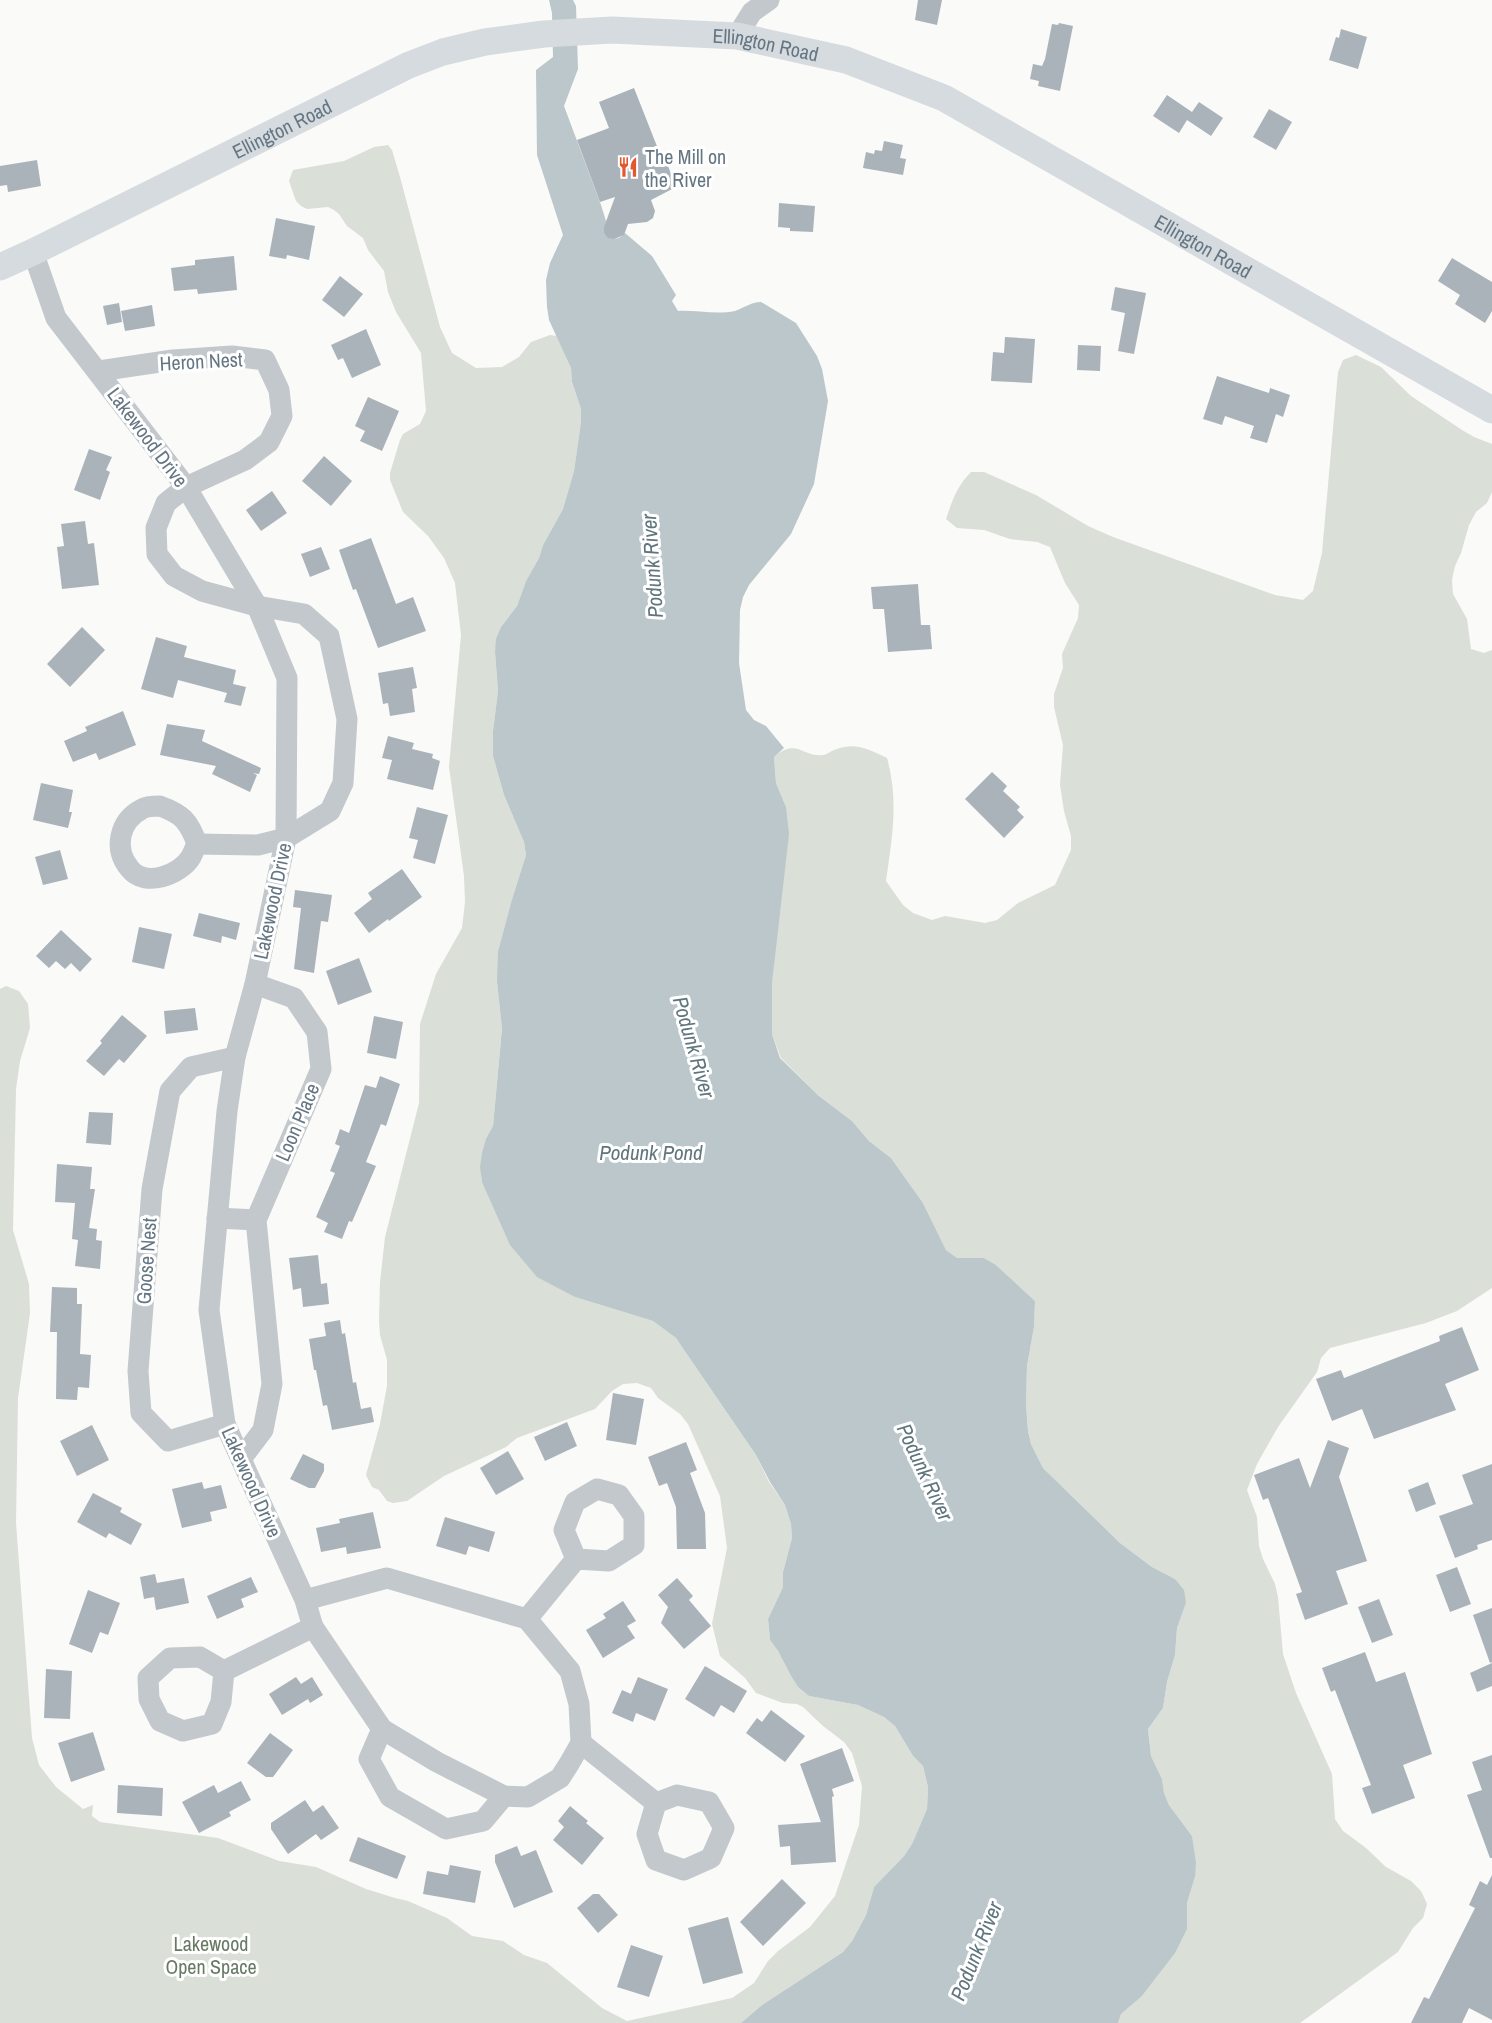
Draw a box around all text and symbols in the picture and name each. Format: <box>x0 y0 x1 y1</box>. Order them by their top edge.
street label: Ellington Road <box>712 21 821 67</box>
street label: Ellington Road <box>227 92 336 164</box>
place label: The Mill on the River <box>645 143 726 193</box>
restaurant icon: The Mill on the River <box>616 155 640 179</box>
street label: Ellington Road <box>1150 207 1257 284</box>
street label: Heron Nest <box>159 345 244 377</box>
street label: Lakewood Drive <box>102 382 194 492</box>
water label: Podunk River <box>634 512 670 619</box>
street label: Lakewood Drive <box>246 840 298 962</box>
water label: Podunk River <box>666 993 723 1102</box>
street label: Loon Place <box>269 1079 325 1165</box>
water label: Podunk Pond <box>599 1138 703 1167</box>
street label: Goose Nest <box>130 1216 163 1305</box>
water label: Podunk River <box>890 1419 961 1527</box>
street label: Lakewood Drive <box>216 1422 288 1542</box>
water label: Podunk River <box>943 1896 1009 2005</box>
park label: Lakewood Open Space <box>165 1930 257 1980</box>

